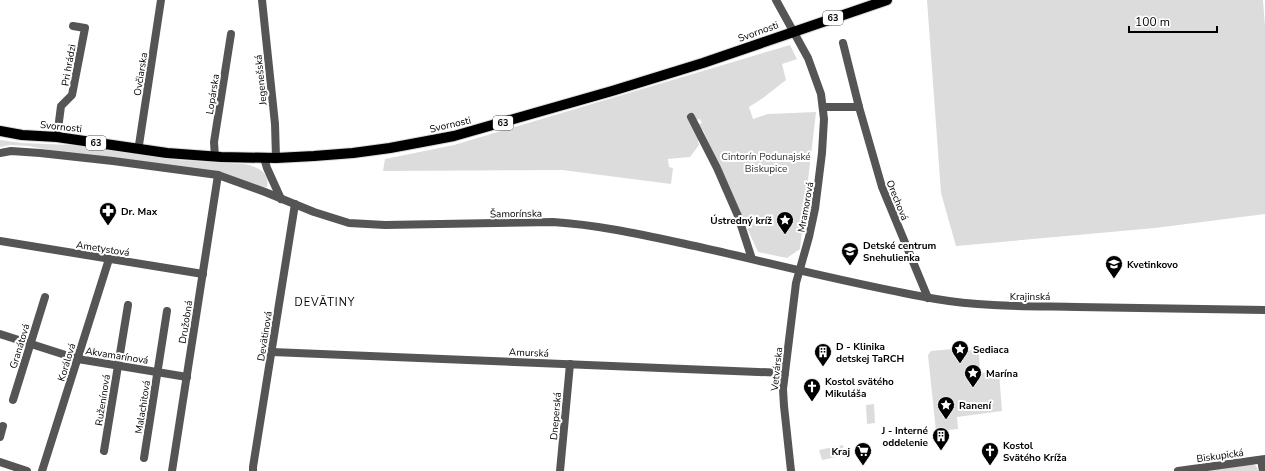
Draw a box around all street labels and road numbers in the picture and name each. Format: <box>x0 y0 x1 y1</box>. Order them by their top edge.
road number: 63 <box>823 11 843 25</box>
street label: Svornosti <box>736 18 781 46</box>
street label: Pri hrádzi <box>58 43 80 87</box>
street label: Ovčiarska <box>131 52 151 97</box>
street label: Jegenešská <box>251 54 271 107</box>
street label: Lopárska <box>203 73 223 115</box>
street label: Svornosti <box>428 113 472 137</box>
road number: 63 <box>493 116 513 130</box>
street label: Svornosti <box>39 118 83 136</box>
road number: 63 <box>86 136 106 150</box>
street label: Orechová <box>883 178 912 223</box>
street label: Mramorová <box>795 181 817 233</box>
street label: Šamorínska <box>490 207 542 221</box>
street label: Ametystová <box>75 238 131 260</box>
street label: Krajinská <box>1010 290 1050 304</box>
street label: Družobná <box>176 300 196 345</box>
street label: Devätinová <box>254 310 276 362</box>
street label: Granátová <box>6 322 33 371</box>
street label: Korálová <box>55 341 79 383</box>
street label: Akvamarínová <box>84 344 149 368</box>
street label: Amurská <box>509 345 549 361</box>
street label: Vetvárska <box>768 346 786 393</box>
street label: Ruženínová <box>92 374 114 427</box>
street label: Malachitová <box>132 379 154 435</box>
street label: Dneperská <box>547 391 565 441</box>
street label: Biskupická <box>1196 446 1245 466</box>

